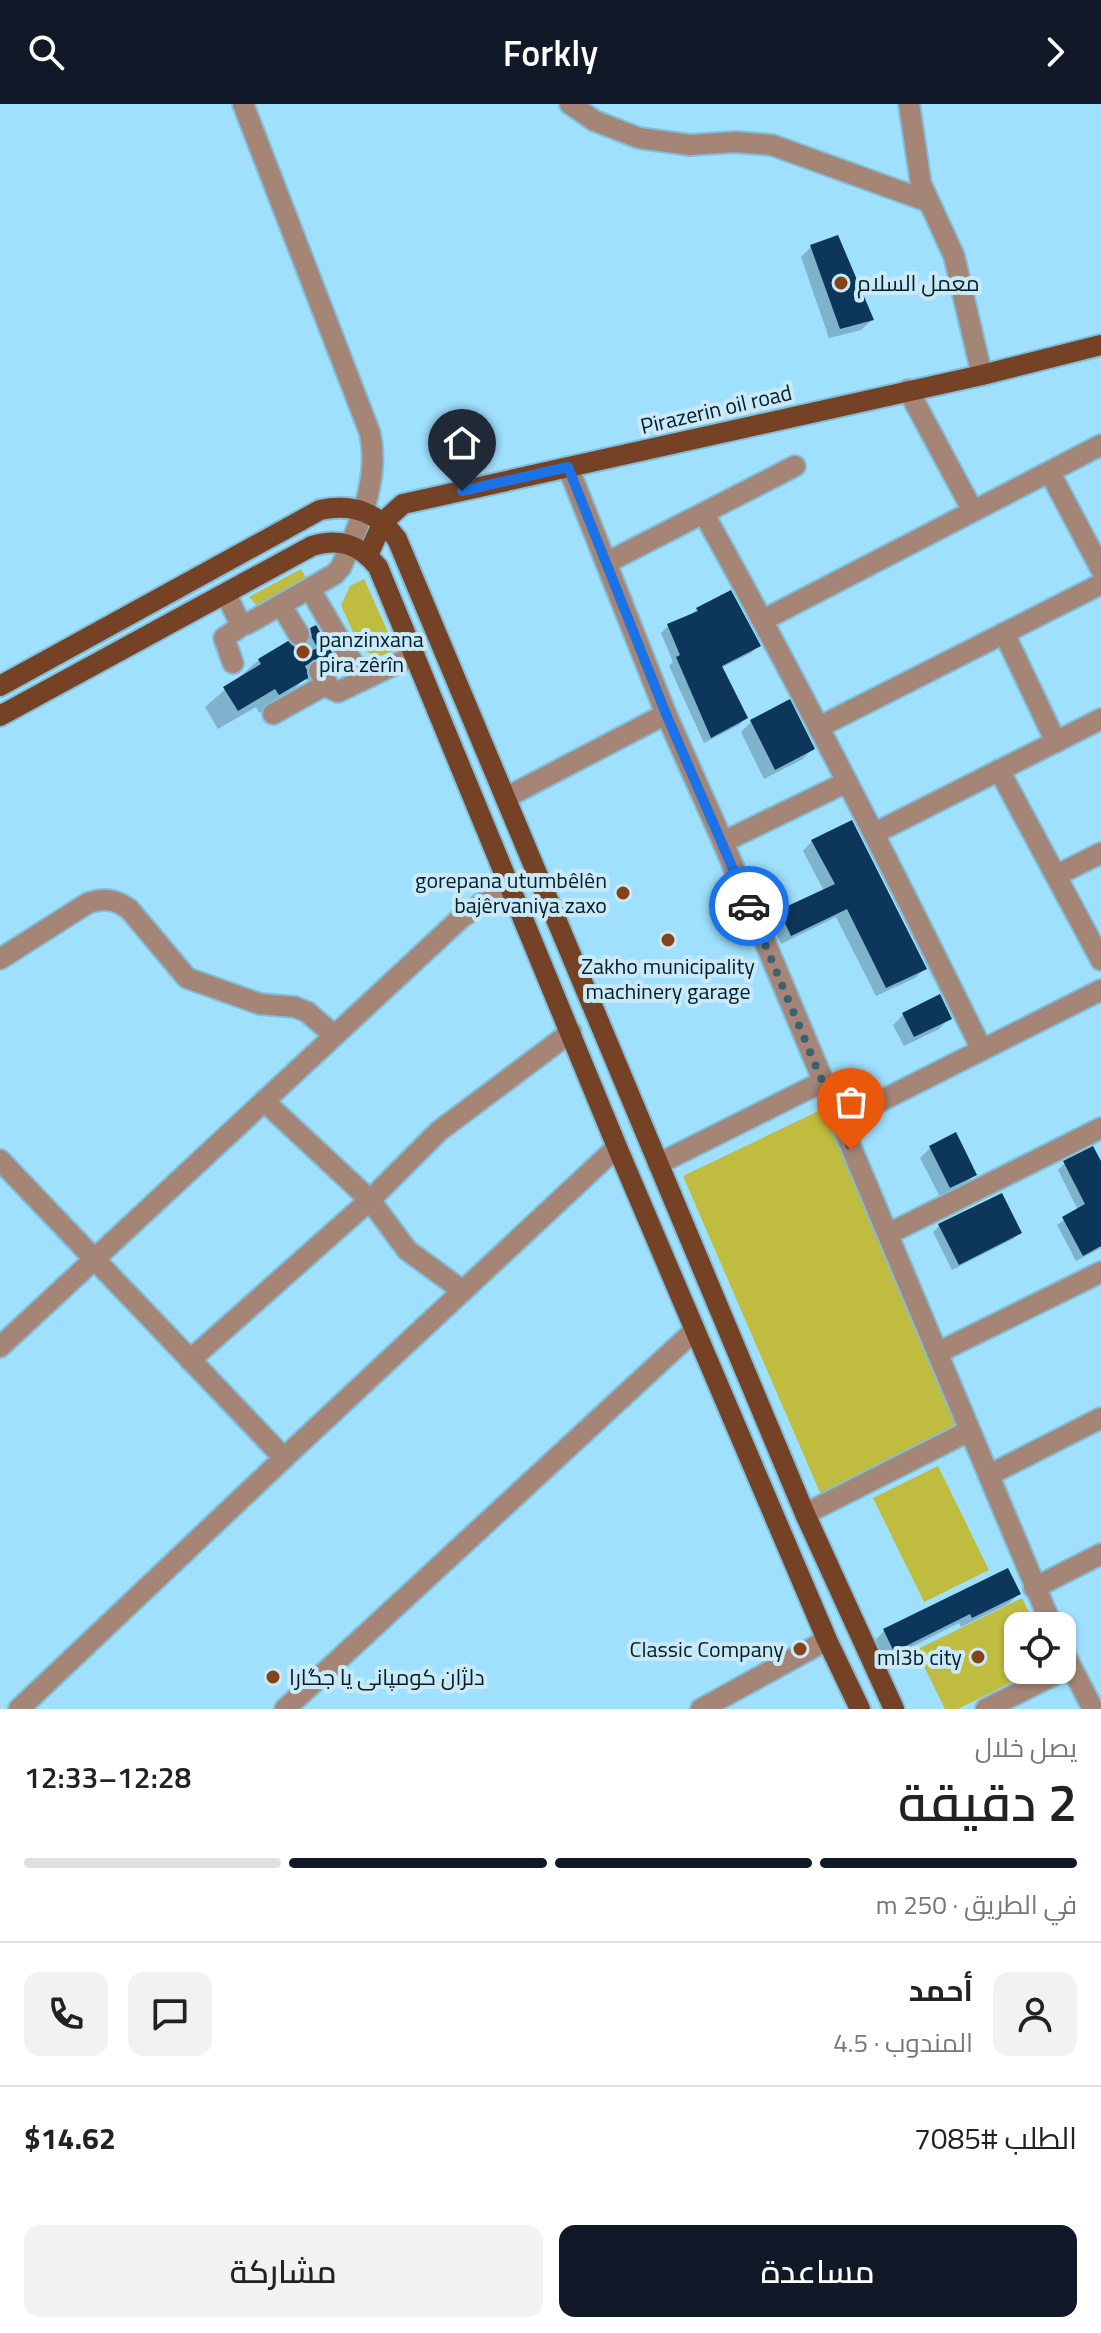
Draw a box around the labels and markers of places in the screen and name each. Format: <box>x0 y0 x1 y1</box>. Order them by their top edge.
place label: معمل السلام <box>857 266 980 300</box>
marker: معمل السلام <box>832 274 850 292</box>
pin <box>428 409 496 491</box>
place label: panzinxana pira zêrîn <box>319 622 424 681</box>
marker: panzinxana pira zêrîn <box>294 643 312 661</box>
place label: gorepana utumbêlên bajêrvaniya zaxo <box>415 863 607 922</box>
marker: gorepana utumbêlên bajêrvaniya zaxo <box>614 884 632 902</box>
marker: Zakho municipality machinery garage <box>659 931 677 949</box>
place label: Zakho municipality machinery garage <box>581 949 755 1008</box>
pin <box>817 1068 885 1150</box>
place label: Classic Company <box>630 1632 784 1666</box>
marker: Classic Company <box>791 1640 809 1658</box>
place label: ml3b city <box>877 1640 962 1674</box>
marker: ml3b city <box>969 1648 987 1666</box>
place label: دلژان کومپانی یا جگارا <box>289 1660 485 1694</box>
marker: دلژان کومپانی یا جگارا <box>264 1668 282 1686</box>

